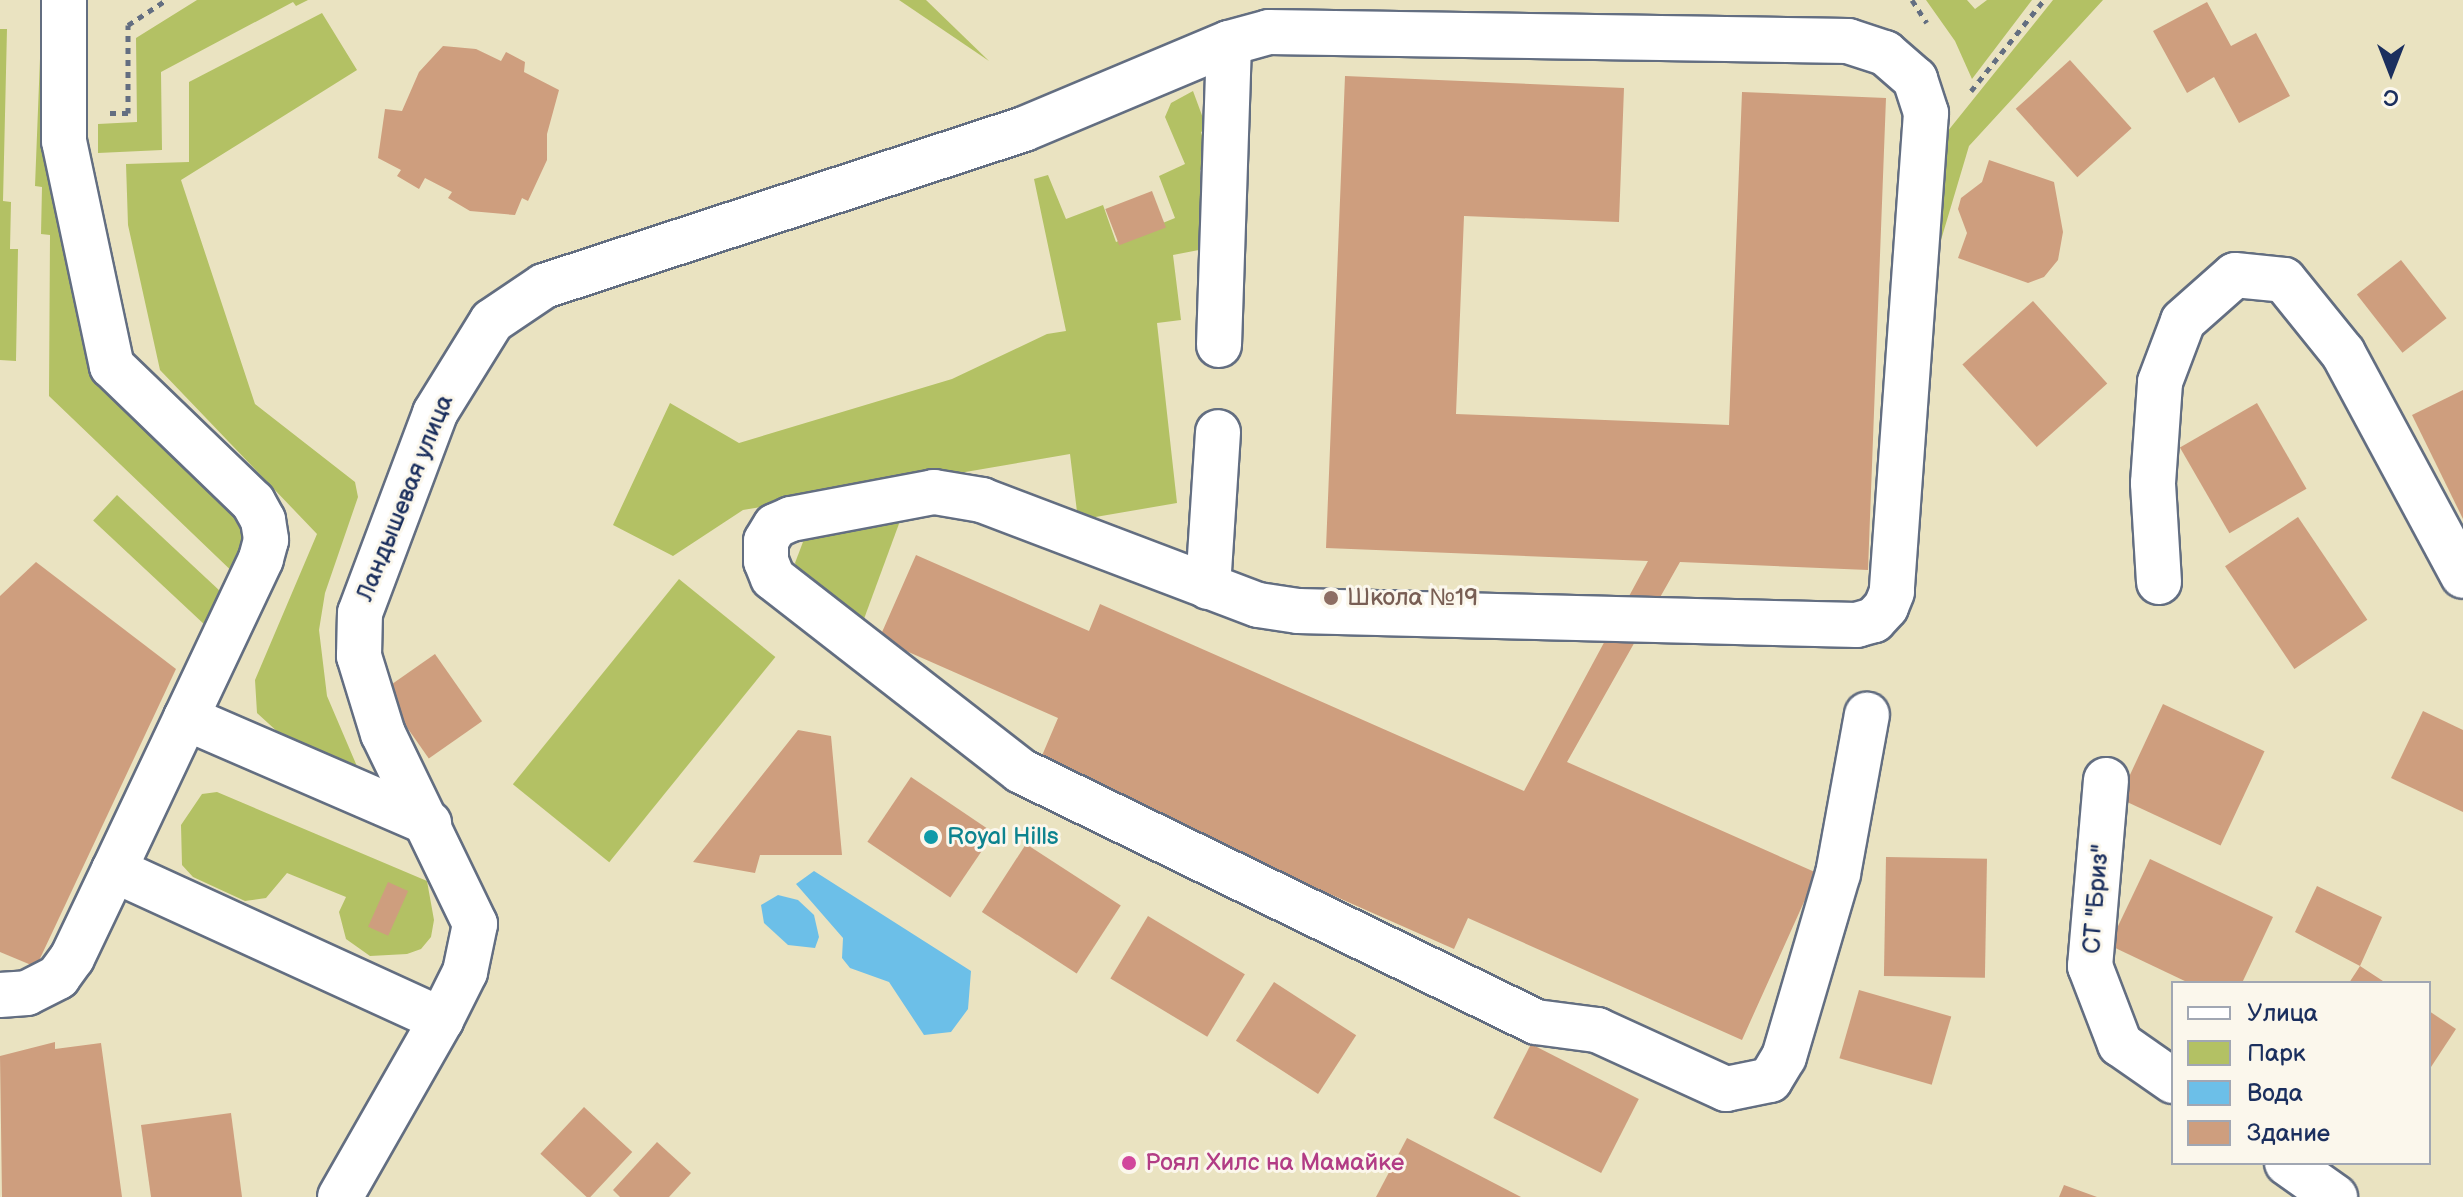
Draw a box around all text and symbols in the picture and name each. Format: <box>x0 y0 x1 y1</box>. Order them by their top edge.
north arrow <box>2351 32 2431 112</box>
text: С <box>2383 83 2399 110</box>
street label: Ландышевая улица <box>350 391 460 605</box>
place label: Школа №19 <box>1347 584 1478 612</box>
marker: Школа №19 <box>1322 589 1340 607</box>
place label: Royal Hills <box>947 823 1059 851</box>
marker: Royal Hills <box>922 828 940 846</box>
street label: СТ "Бриз" <box>2077 843 2115 955</box>
legend <box>2171 981 2431 1165</box>
text: Улица <box>2247 999 2318 1028</box>
text: Парк <box>2247 1039 2305 1068</box>
text: Вода <box>2247 1079 2303 1108</box>
text: Здание <box>2247 1119 2330 1148</box>
place label: Роял Хилс на Мамайке <box>1145 1149 1404 1177</box>
marker: Роял Хилс на Мамайке <box>1120 1154 1138 1172</box>

